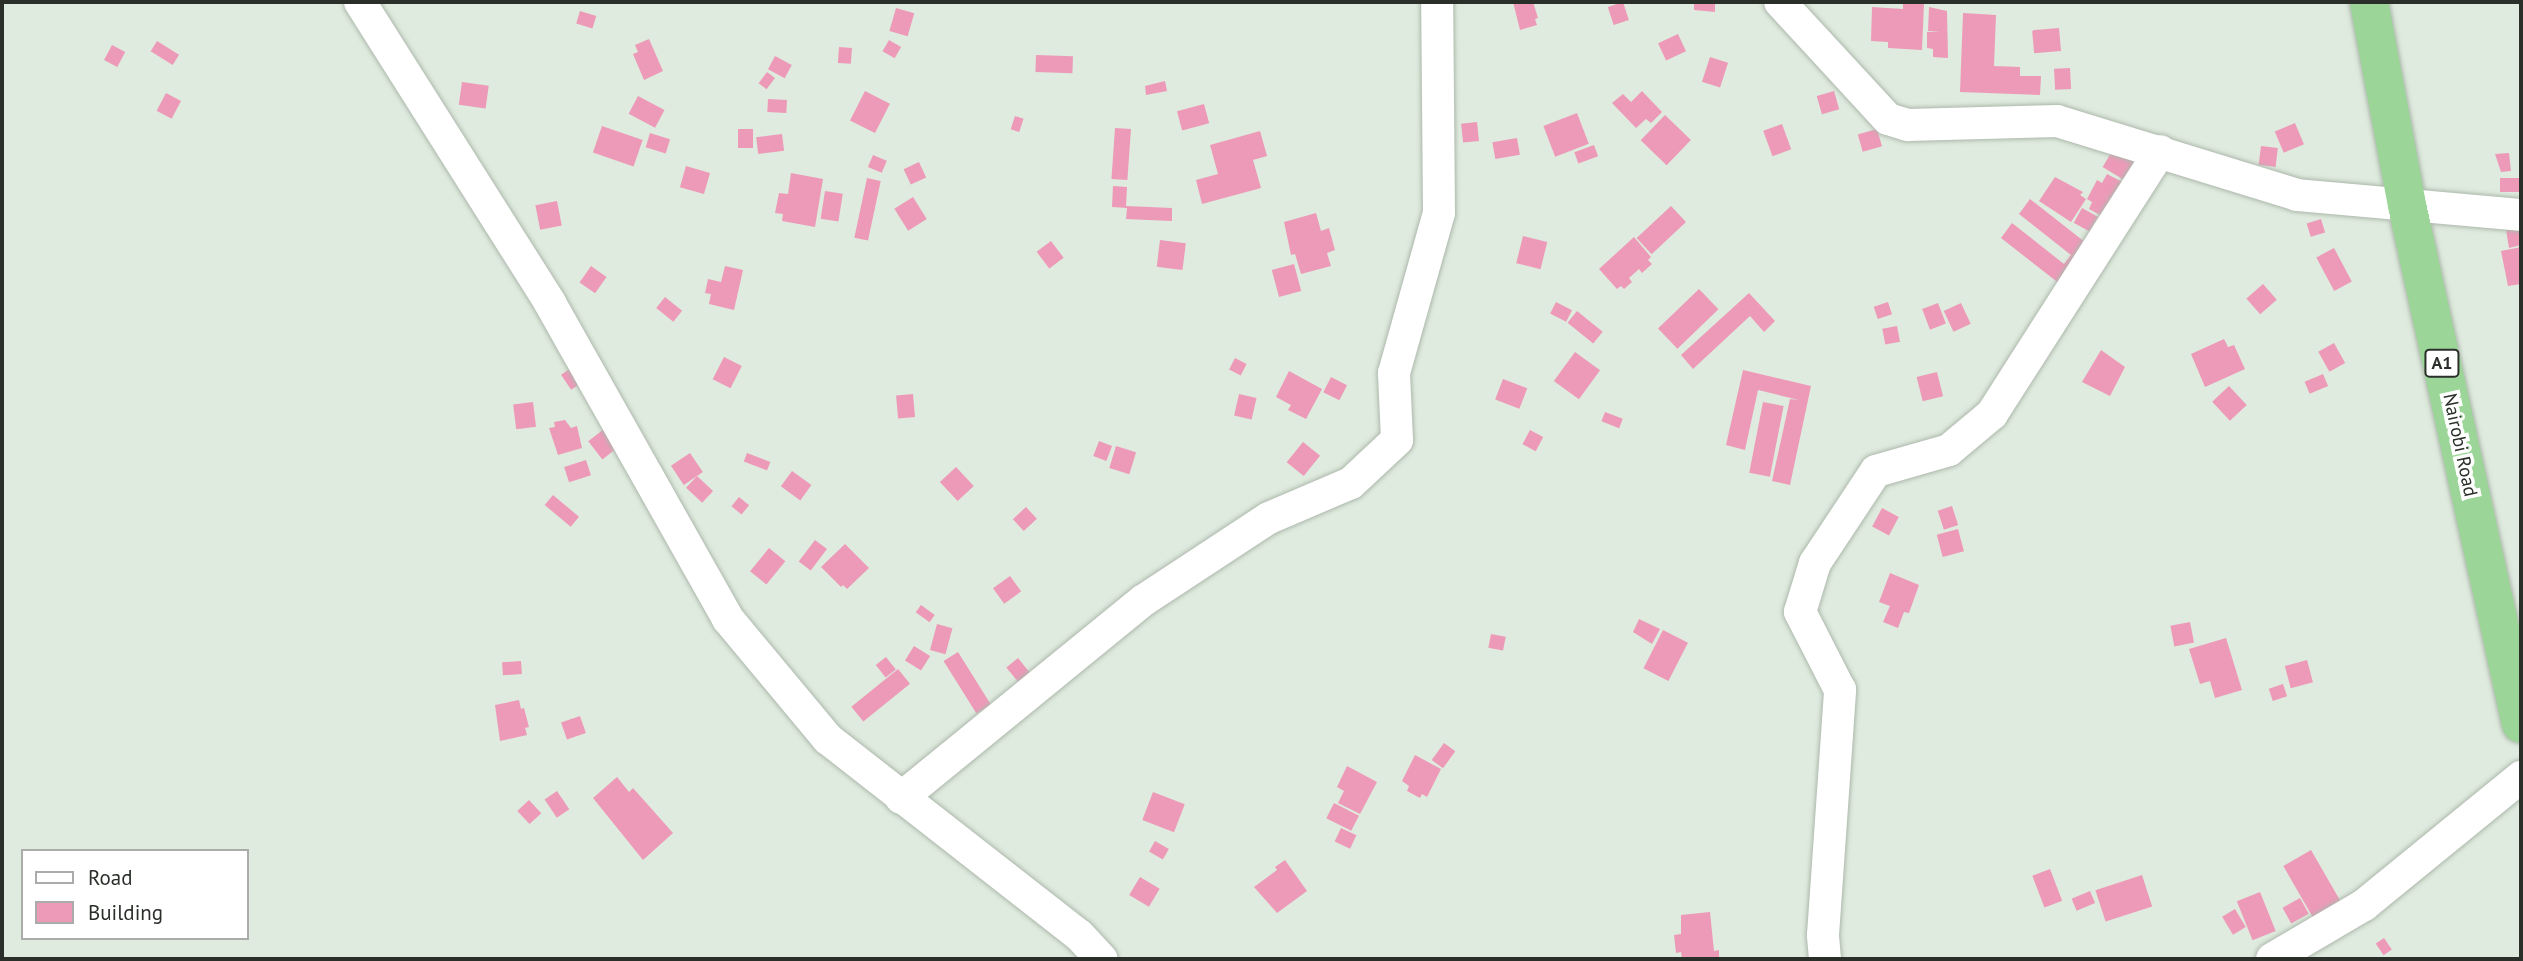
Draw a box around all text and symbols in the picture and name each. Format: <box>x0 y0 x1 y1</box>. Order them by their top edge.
road number: A1 <box>2423 348 2461 377</box>
street label: Nairobi Road <box>2438 391 2482 499</box>
legend <box>21 849 248 940</box>
text: Road <box>88 864 132 891</box>
text: Building <box>88 899 163 926</box>

